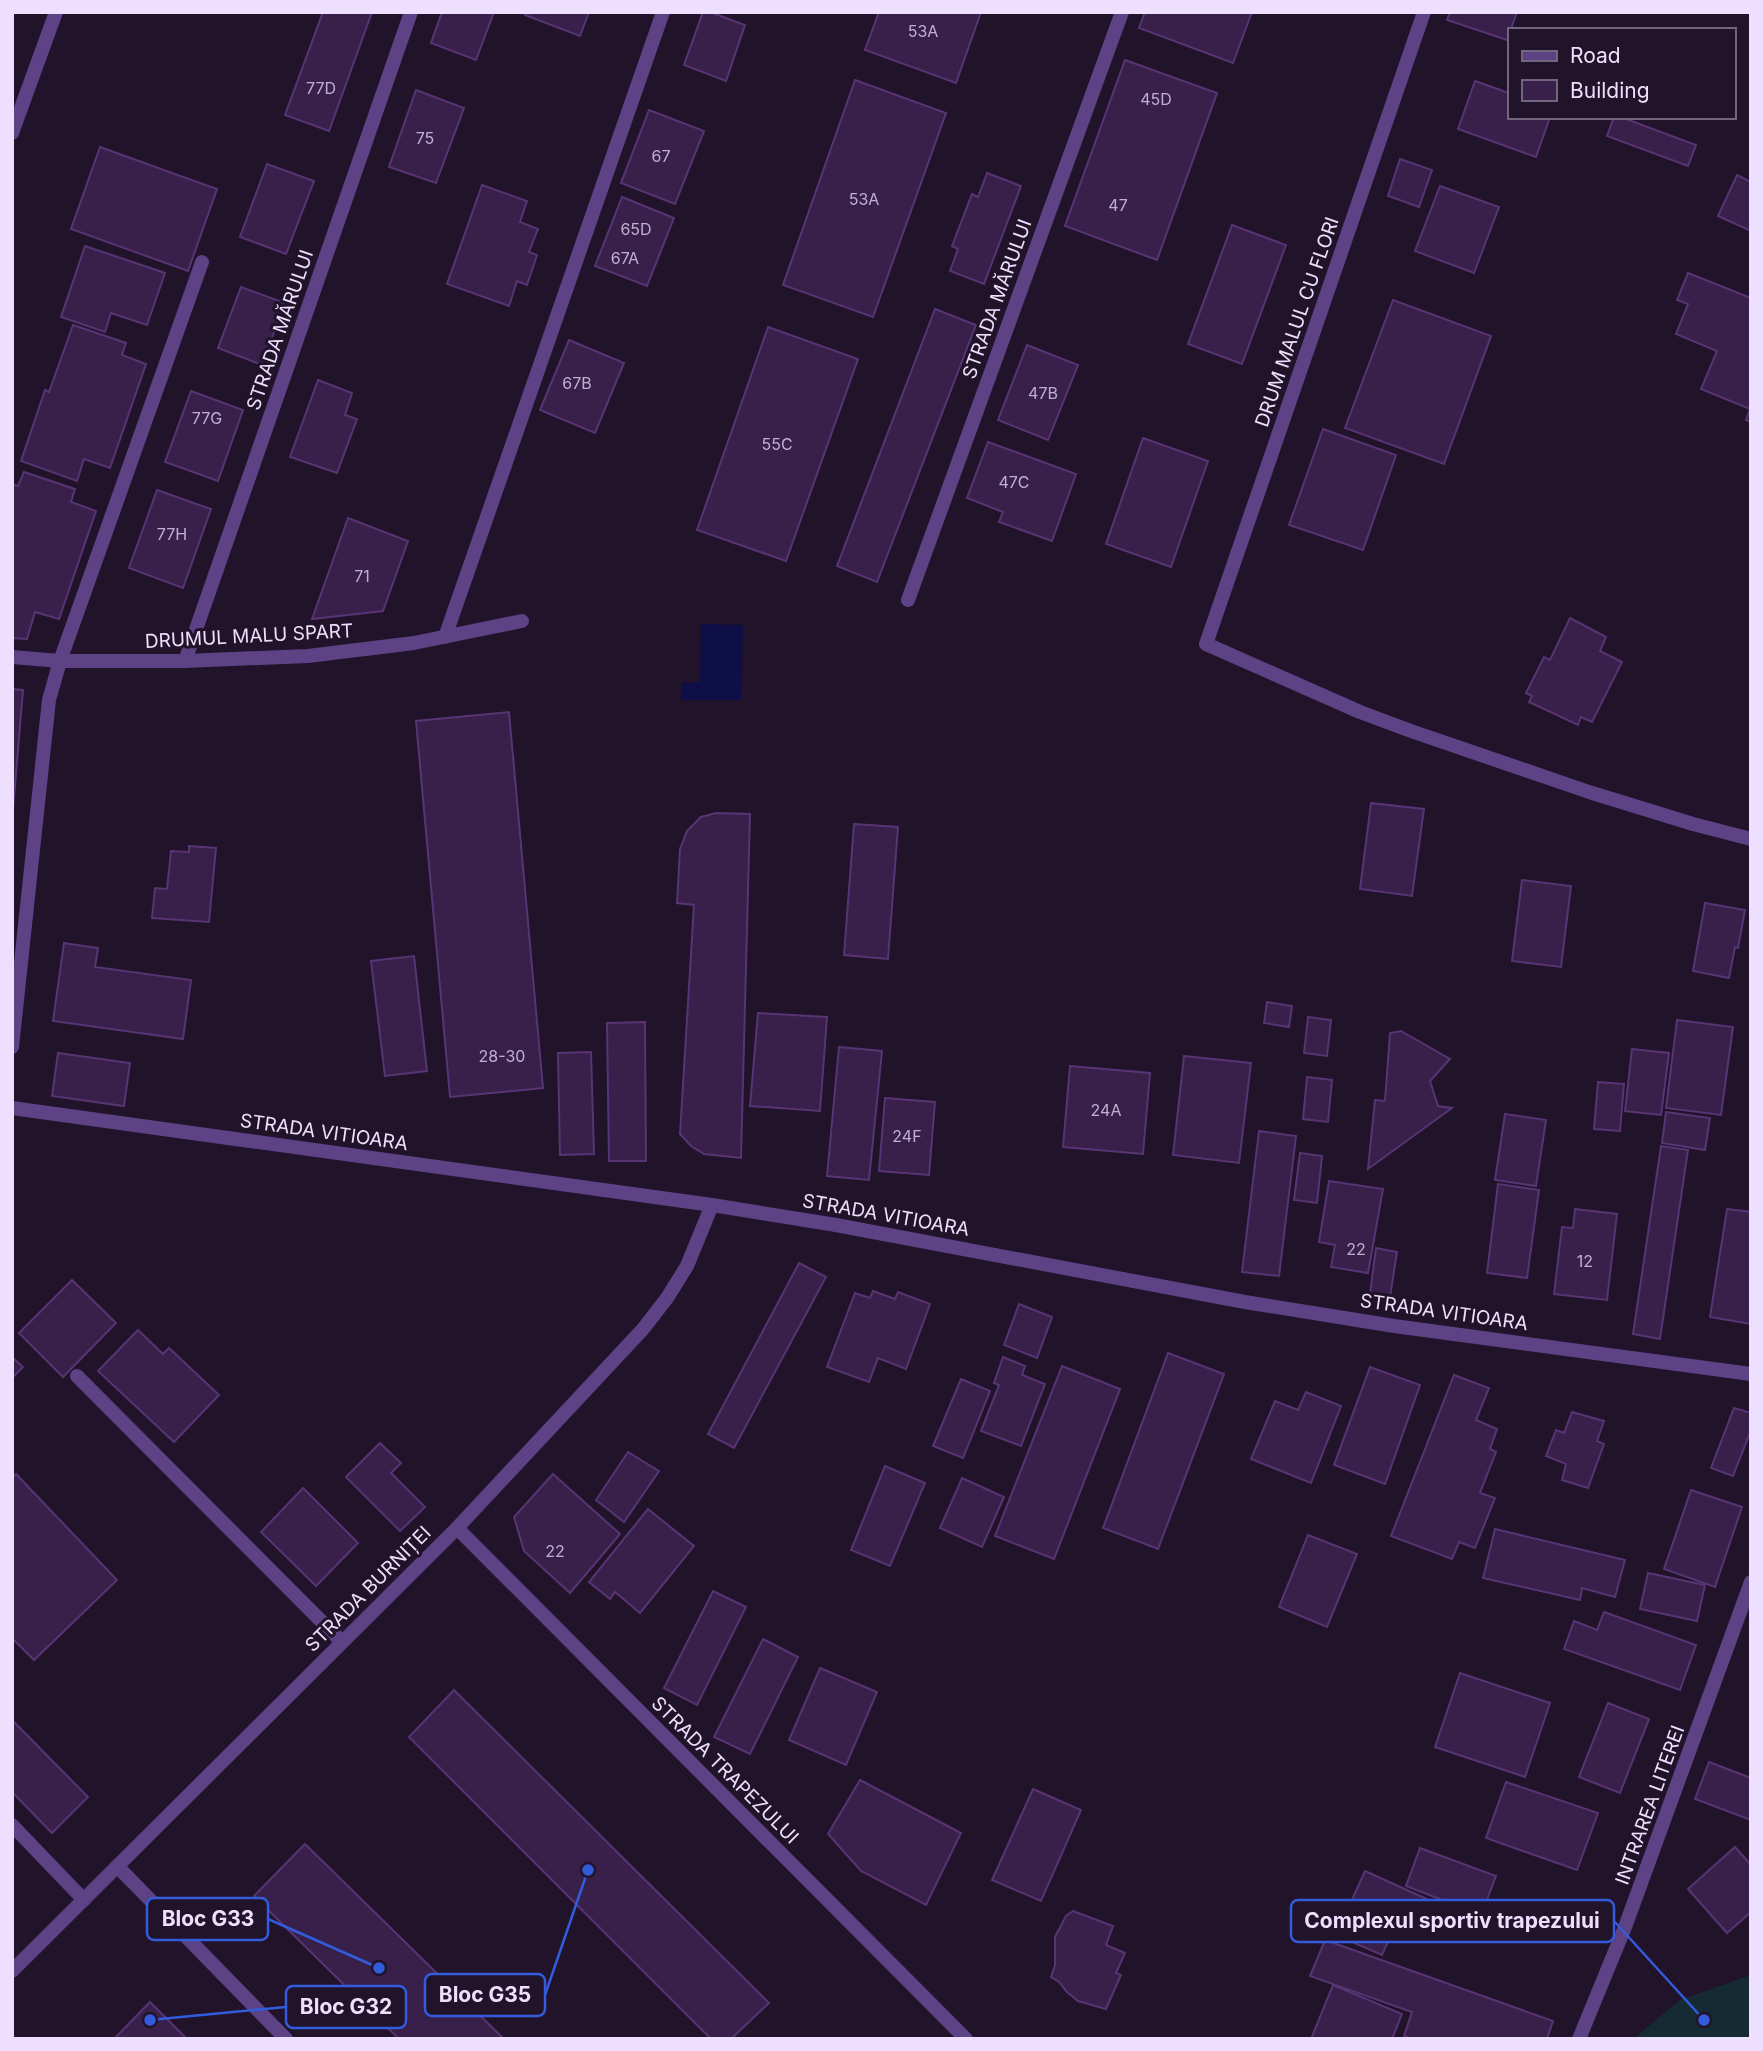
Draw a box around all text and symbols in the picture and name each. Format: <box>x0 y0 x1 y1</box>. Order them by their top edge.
house number: 53A <box>908 21 938 41</box>
legend <box>1508 28 1735 119</box>
text: Road <box>1570 43 1621 68</box>
house number: 77D <box>306 78 336 98</box>
text: Building <box>1570 78 1650 103</box>
house number: 45D <box>1140 89 1172 109</box>
house number: 75 <box>416 128 434 148</box>
house number: 67 <box>652 146 670 166</box>
house number: 53A <box>849 189 879 209</box>
house number: 47 <box>1108 195 1128 215</box>
street label: DRUM MALUL CU FLORI <box>1250 214 1344 430</box>
street label: STRADA MĂRULUI <box>957 216 1037 382</box>
house number: 65D <box>620 219 652 239</box>
street label: STRADA MĂRULUI <box>241 247 318 413</box>
house number: 67A <box>611 248 639 268</box>
house number: 67B <box>562 373 592 393</box>
house number: 47B <box>1028 383 1058 403</box>
house number: 77G <box>192 408 222 428</box>
house number: 55C <box>761 434 793 454</box>
house number: 47C <box>998 472 1030 492</box>
house number: 77H <box>157 524 187 544</box>
house number: 71 <box>354 566 370 586</box>
street label: DRUMUL MALU SPART <box>144 619 354 653</box>
house number: 28-30 <box>479 1046 525 1066</box>
house number: 24A <box>1091 1100 1121 1120</box>
street label: STRADA VITIOARA <box>239 1109 409 1155</box>
house number: 24F <box>892 1126 922 1146</box>
street label: STRADA VITIOARA <box>801 1189 971 1241</box>
house number: 22 <box>1346 1239 1366 1259</box>
house number: 12 <box>1577 1251 1593 1271</box>
street label: STRADA VITIOARA <box>1359 1289 1529 1335</box>
street label: STRADA BURNIȚEI <box>300 1521 436 1657</box>
house number: 22 <box>545 1541 565 1561</box>
street label: STRADA TRAPEZULUI <box>647 1692 803 1848</box>
street label: INTRAREA LITEREI <box>1611 1722 1689 1888</box>
callout: Bloc G33 <box>147 1898 268 1940</box>
callout: Complexul sportiv trapezului <box>1291 1900 1614 1942</box>
text: Bloc G33 <box>162 1906 254 1931</box>
text: Complexul sportiv trapezului <box>1304 1908 1600 1933</box>
callout: Bloc G35 <box>425 1974 545 2016</box>
text: Bloc G35 <box>439 1982 531 2007</box>
callout: Bloc G32 <box>286 1986 406 2028</box>
text: Bloc G32 <box>300 1994 392 2019</box>

